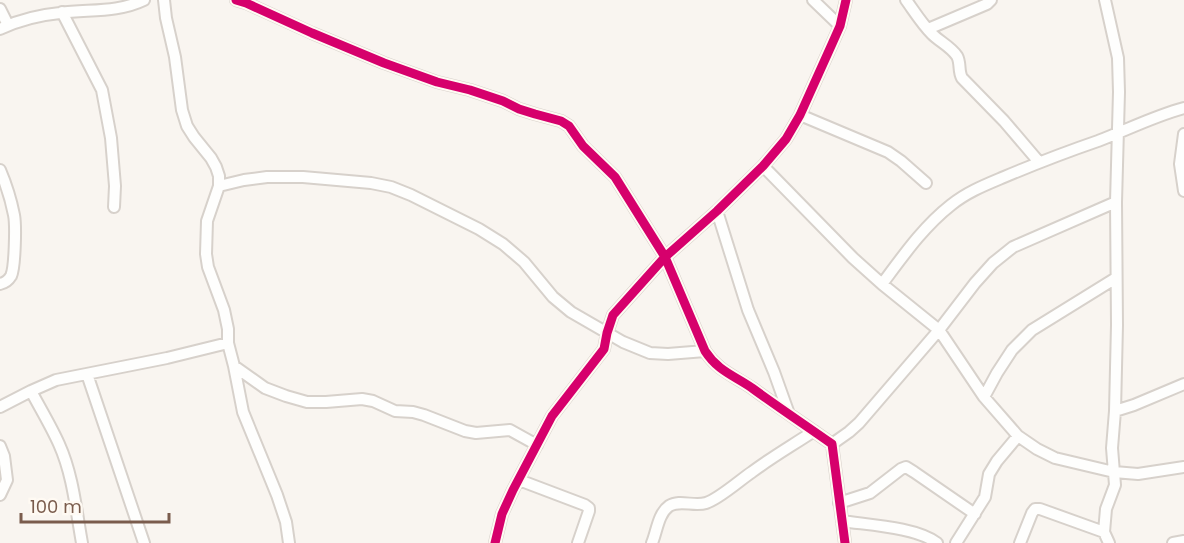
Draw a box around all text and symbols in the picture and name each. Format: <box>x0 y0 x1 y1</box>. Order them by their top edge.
scale bar <box>21 486 170 524</box>
text: 100 m <box>30 494 82 519</box>

